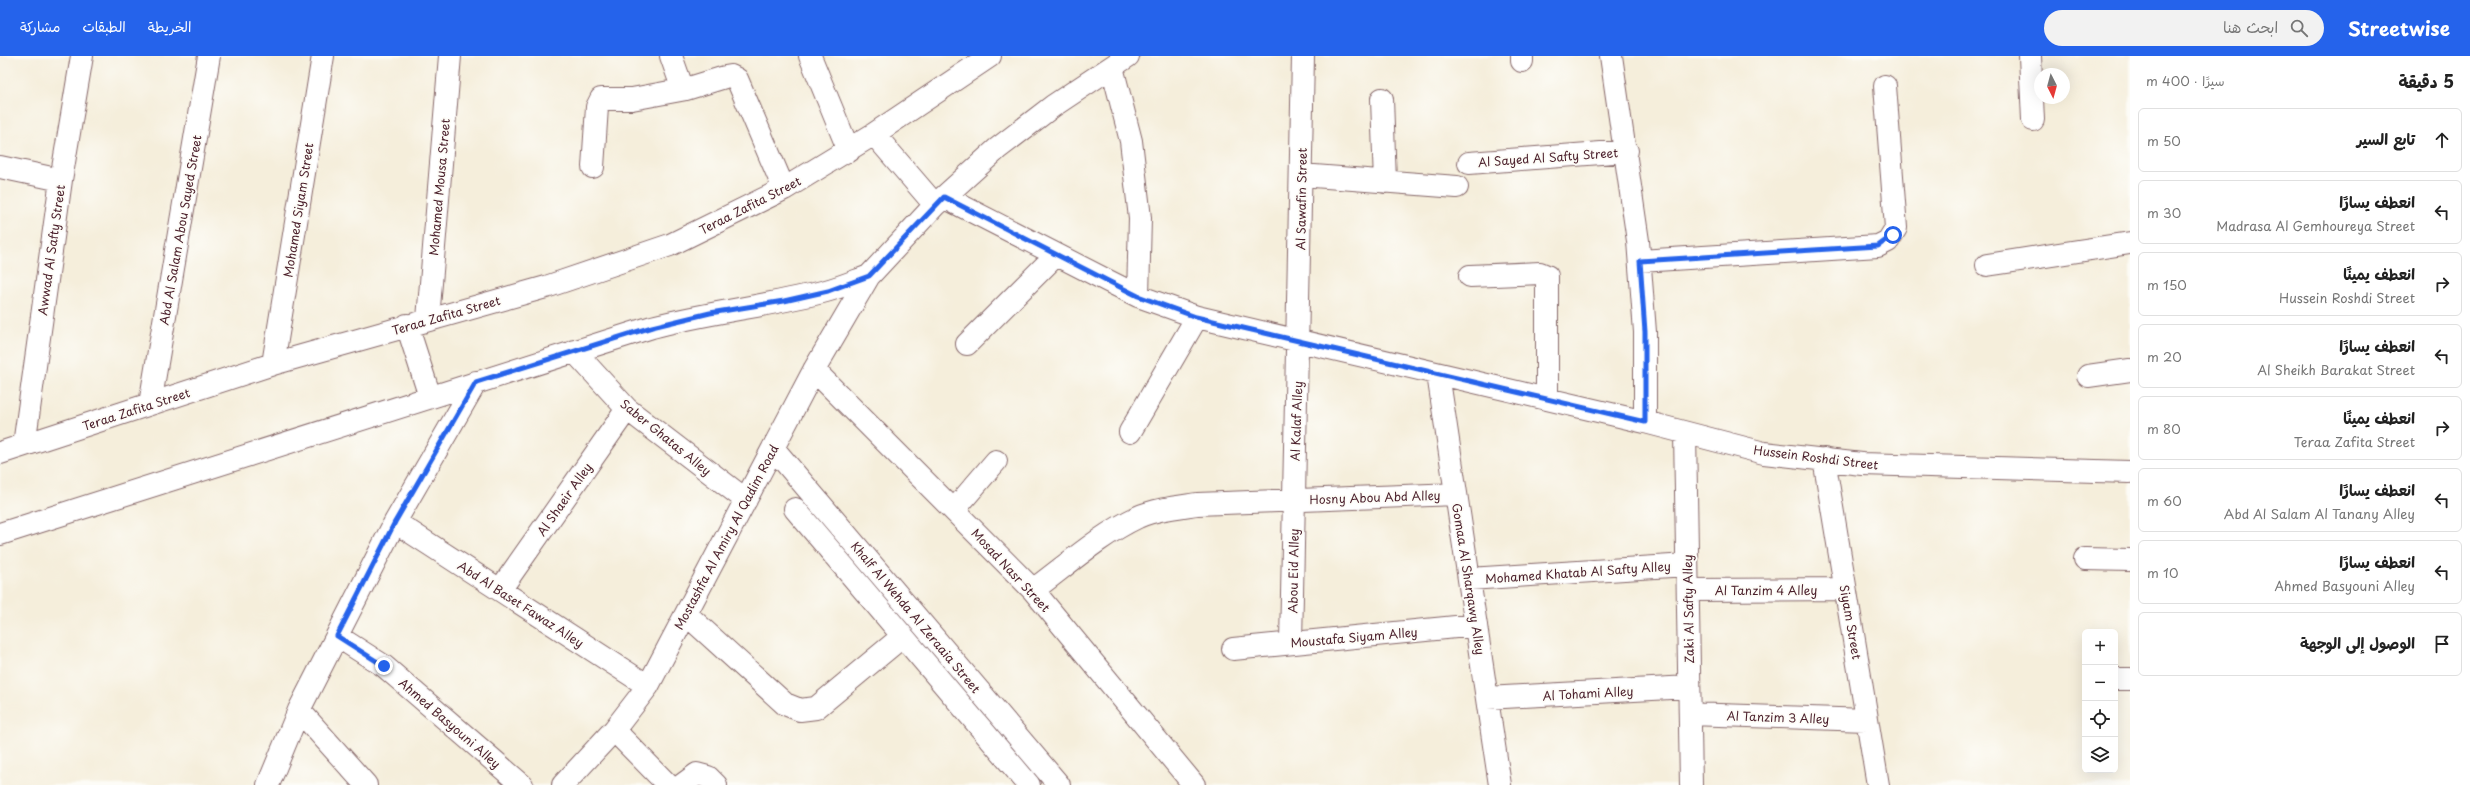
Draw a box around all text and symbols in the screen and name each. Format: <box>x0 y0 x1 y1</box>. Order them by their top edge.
search box <box>2044 10 2324 46</box>
text: Streetwise <box>2348 14 2450 42</box>
text: ابحث هنا <box>2223 15 2278 38</box>
text: مشاركة <box>20 16 60 37</box>
text: الطبقات <box>82 16 126 37</box>
text: الخريطة <box>148 16 191 37</box>
icon: search <box>2288 17 2310 39</box>
north arrow <box>2034 68 2070 104</box>
text: 5 دقيقة <box>2398 68 2454 94</box>
text: سيرًا · 400 m <box>2146 71 2225 90</box>
street label: Mohamed Mousa Street <box>424 118 454 256</box>
text: تابع السير <box>2357 127 2415 150</box>
icon: ahead <box>2431 129 2453 151</box>
text: 50 m <box>2147 131 2181 150</box>
street label: Abd Al Salam Abou Sayed Street <box>154 133 206 327</box>
street label: Mohamed Siyam Street <box>278 141 318 279</box>
street label: Al Sayed Al Safty Street <box>1477 143 1619 171</box>
street label: Al Sawafin Street <box>1291 148 1311 250</box>
street label: Teraa Zafita Street <box>696 172 804 238</box>
street label: Awwad Al Safty Street <box>33 183 69 317</box>
text: انعطف يسارًا <box>2339 190 2415 213</box>
icon: left <box>2431 201 2453 223</box>
text: 30 m <box>2147 203 2181 222</box>
text: Madrasa Al Gemhoureya Street <box>2216 216 2415 235</box>
route start <box>1884 226 1902 244</box>
text: انعطف يمينًا <box>2343 262 2415 285</box>
icon: right <box>2431 273 2453 295</box>
text: 150 m <box>2147 275 2187 294</box>
text: Hussein Roshdi Street <box>2279 288 2415 307</box>
street label: Teraa Zafita Street <box>390 291 502 339</box>
text: انعطف يسارًا <box>2339 334 2415 357</box>
icon: left <box>2431 345 2453 367</box>
text: 20 m <box>2147 347 2182 366</box>
text: Al Sheikh Barakat Street <box>2257 360 2415 379</box>
street label: Al Kalaf Alley <box>1286 381 1306 461</box>
street label: Teraa Zafita Street <box>80 383 192 435</box>
street label: Saber Ghatas Alley <box>617 395 715 479</box>
text: انعطف يمينًا <box>2343 406 2415 429</box>
icon: right <box>2431 417 2453 439</box>
text: 80 m <box>2147 419 2181 438</box>
text: Teraa Zafita Street <box>2294 432 2415 451</box>
street label: Hussein Roshdi Street <box>1753 440 1880 474</box>
street label: Mostashfa Al Amiry Al Qadim Road <box>669 441 783 633</box>
street label: Al Shaeir Alley <box>532 459 596 539</box>
text: انعطف يسارًا <box>2339 478 2415 501</box>
street label: Hosny Abou Abd Alley <box>1309 486 1441 508</box>
icon: left <box>2431 489 2453 511</box>
text: 60 m <box>2147 491 2182 510</box>
street label: Gomaa Al Sharqawy Alley <box>1448 502 1490 656</box>
text: Abd Al Salam Al Tanany Alley <box>2224 504 2415 523</box>
street label: Mosad Nasr Street <box>967 524 1055 616</box>
street label: Abou Eid Alley <box>1283 528 1303 614</box>
street label: Khalf Al Wehda Al Zeraaia Street <box>847 537 985 697</box>
text: انعطف يسارًا <box>2339 550 2415 573</box>
street label: Zaki Al Safty Alley <box>1678 554 1698 664</box>
street label: Abd Al Baset Fawaz Alley <box>454 556 588 652</box>
street label: Mohamed Khatab Al Safty Alley <box>1485 557 1672 587</box>
icon: left <box>2431 561 2453 583</box>
text: 10 m <box>2147 563 2178 582</box>
text: Ahmed Basyouni Alley <box>2274 576 2415 595</box>
street label: Al Tanzim 4 Alley <box>1715 581 1817 599</box>
street label: Siyam Street <box>1836 583 1866 661</box>
street label: Moustafa Siyam Alley <box>1290 622 1418 652</box>
map controls <box>2082 629 2118 773</box>
button: + <box>2082 629 2118 665</box>
text: الوصول إلى الوجهة <box>2300 631 2415 654</box>
icon: arrive <box>2431 633 2453 655</box>
route end <box>375 657 393 675</box>
button: − <box>2082 665 2118 701</box>
street label: Ahmed Basyouni Alley <box>395 674 505 772</box>
street label: Al Tohami Alley <box>1542 682 1634 704</box>
button: locate <box>2082 701 2118 737</box>
street label: Al Tanzim 3 Alley <box>1726 706 1830 728</box>
button: layers <box>2082 737 2118 773</box>

